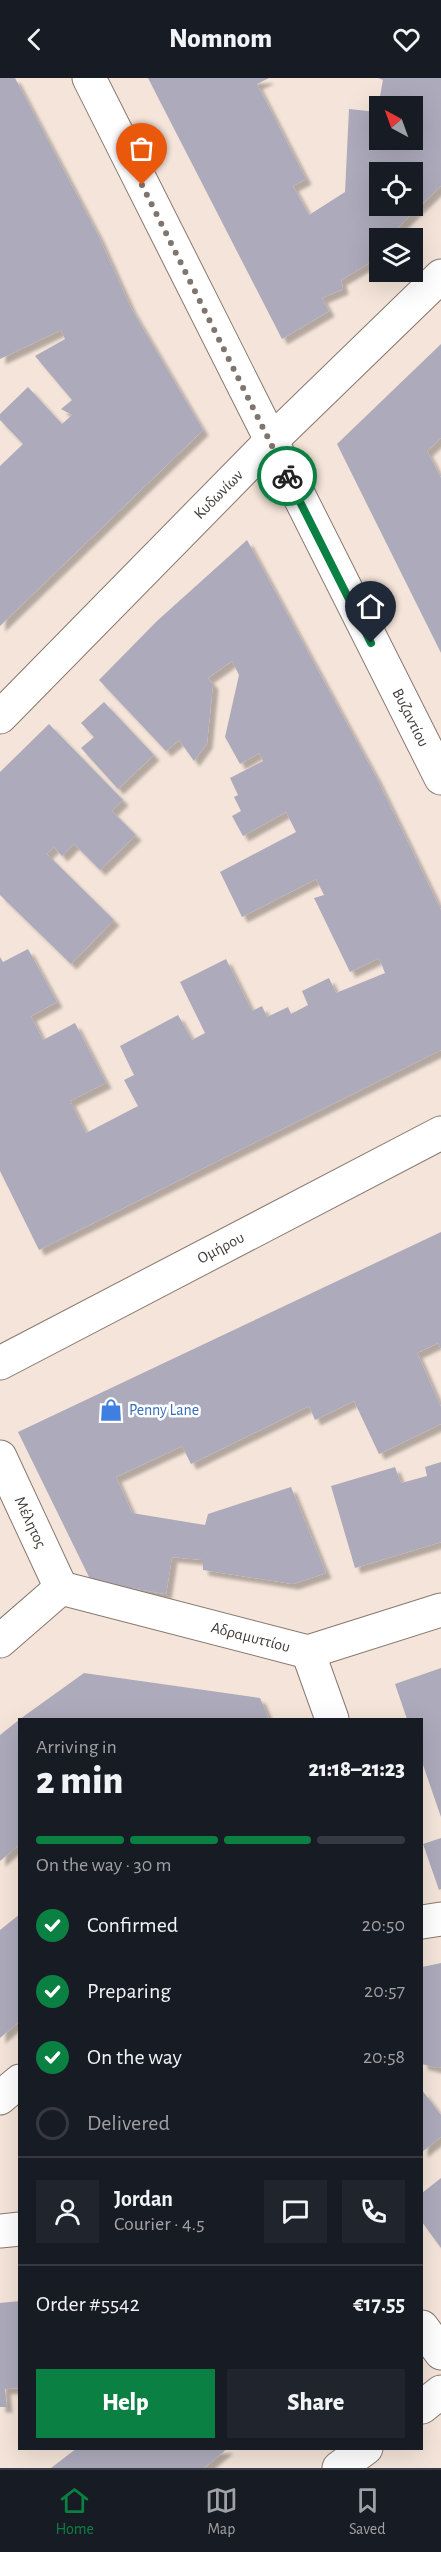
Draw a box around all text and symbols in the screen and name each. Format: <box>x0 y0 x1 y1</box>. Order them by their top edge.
icon: back <box>18 23 51 56</box>
icon: heart <box>390 23 423 56</box>
text: Nomnom <box>169 25 272 52</box>
north arrow <box>369 96 423 150</box>
map controls <box>369 96 423 282</box>
pin <box>116 123 167 185</box>
icon: bag <box>125 132 158 165</box>
button: locate <box>369 162 423 216</box>
button: layers <box>369 228 423 282</box>
courier <box>257 446 317 506</box>
icon: bike <box>271 460 304 493</box>
street label: Κυδωνίων <box>191 466 246 522</box>
pin <box>345 581 396 643</box>
icon: home <box>354 590 387 623</box>
street label: Βυζαντίου <box>389 686 432 749</box>
street label: Ομήρου <box>195 1229 247 1267</box>
shop icon: Penny Lane <box>98 1397 124 1423</box>
place label: Penny Lane <box>129 1402 199 1419</box>
street label: Μέλητος <box>12 1494 49 1551</box>
street label: Αδραμυττίου <box>210 1619 292 1655</box>
text: Arriving in <box>36 1737 117 1757</box>
text: 21:18–21:23 <box>308 1758 405 1780</box>
text: 2 min <box>36 1762 123 1801</box>
text: On the way · 30 m <box>36 1855 172 1875</box>
icon: check <box>36 1909 69 1942</box>
text: Confirmed <box>87 1914 178 1936</box>
text: 20:50 <box>362 1915 405 1935</box>
icon: check <box>36 1975 69 2008</box>
text: Preparing <box>87 1980 171 2002</box>
text: 20:57 <box>364 1981 405 2001</box>
icon: check <box>36 2041 69 2074</box>
text: On the way <box>87 2046 182 2068</box>
text: 20:58 <box>363 2047 405 2067</box>
text: Delivered <box>87 2112 170 2134</box>
button: person <box>36 2180 99 2243</box>
button: chat <box>264 2180 327 2243</box>
button: phone <box>342 2180 405 2243</box>
text: Jordan <box>114 2188 173 2210</box>
text: Courier · 4.5 <box>114 2214 205 2234</box>
text: Order #5542 <box>36 2293 140 2315</box>
text: €17.55 <box>353 2293 405 2315</box>
button: Help <box>36 2369 215 2438</box>
button: Share <box>227 2369 405 2438</box>
tab: Home <box>55 2484 94 2539</box>
tab: Map <box>205 2484 238 2539</box>
tab: Saved <box>349 2484 386 2539</box>

